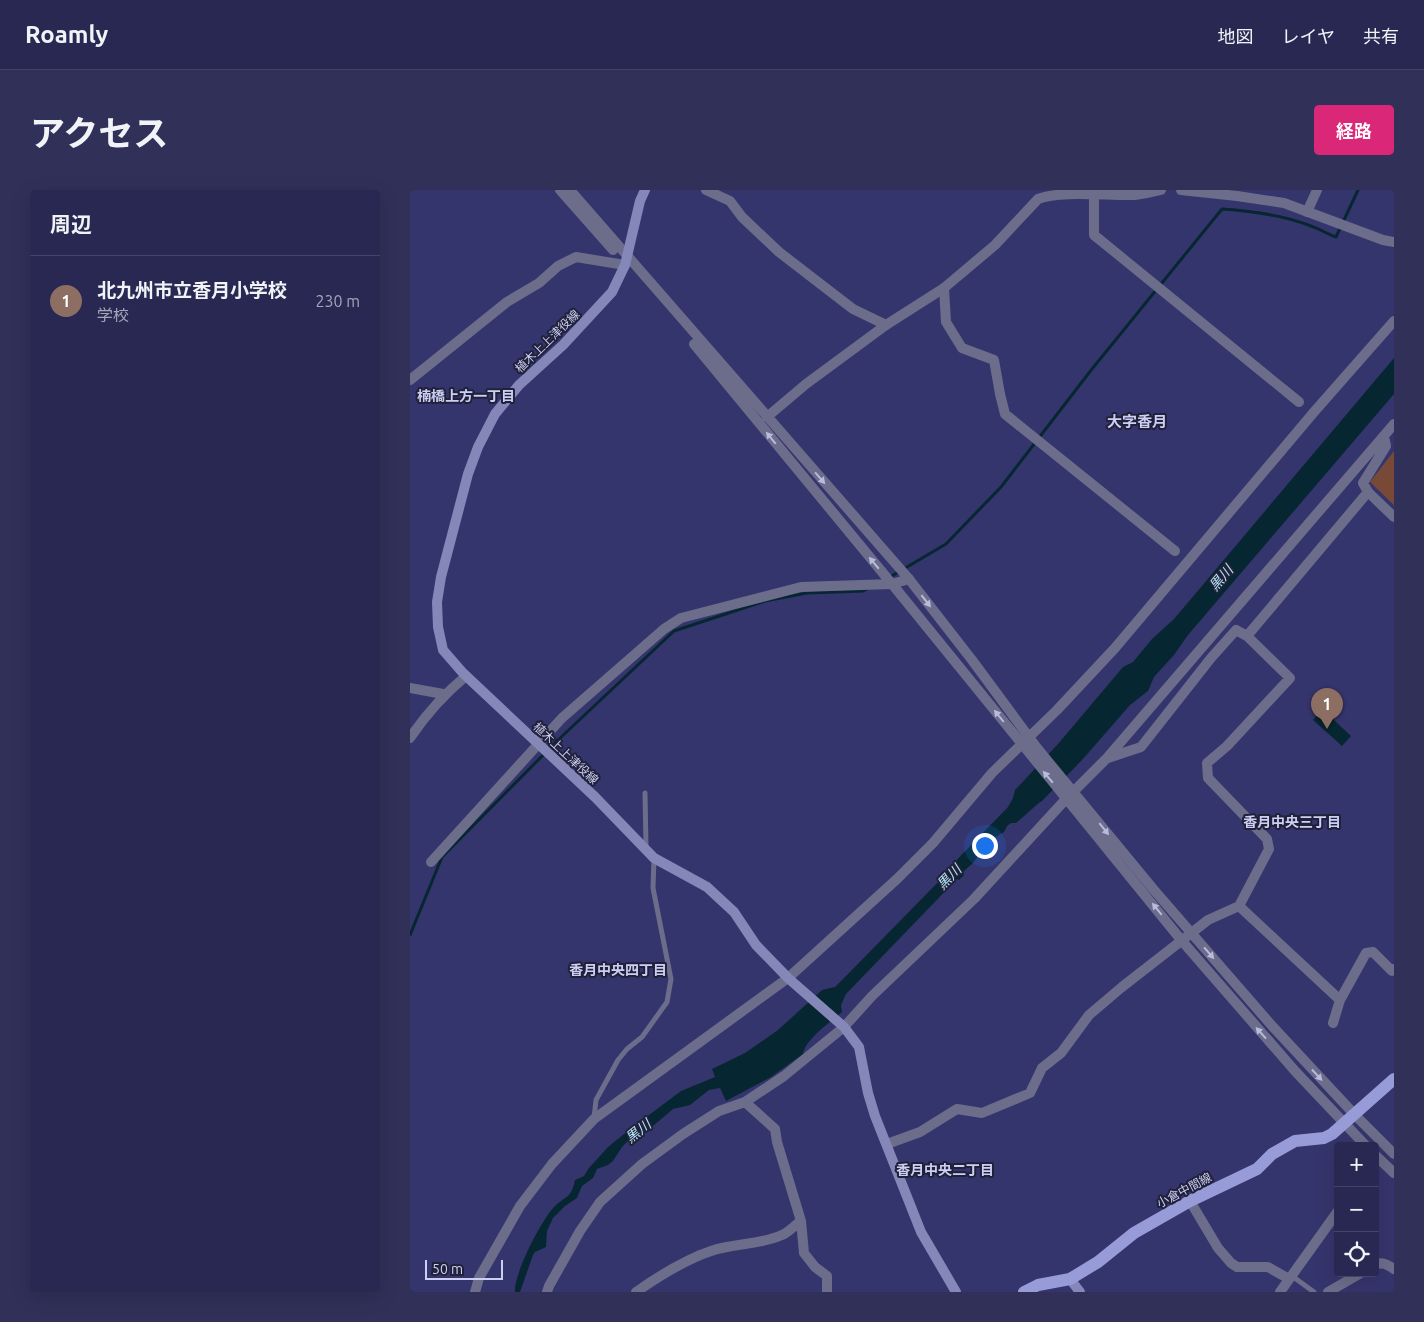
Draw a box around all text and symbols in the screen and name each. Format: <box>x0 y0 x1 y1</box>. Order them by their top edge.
text: Roamly <box>25 21 108 48</box>
text: 地図 <box>1218 26 1254 46</box>
text: レイヤ <box>1282 26 1335 46</box>
text: 共有 <box>1363 26 1399 46</box>
button: 経路 <box>1314 105 1394 155</box>
text: アクセス <box>30 113 168 153</box>
text: 周辺 <box>50 212 92 236</box>
text: 北九州市立香月小学校 <box>97 279 287 301</box>
text: 1 <box>61 292 71 310</box>
text: 230 m <box>315 292 360 310</box>
text: 学校 <box>97 306 129 324</box>
street label: 植木上上津役線 <box>512 307 582 375</box>
district label: 楠橋上方一丁目 <box>417 388 515 404</box>
district label: 大字香月 <box>1107 413 1167 430</box>
one-way arrow <box>765 432 776 445</box>
one-way arrow <box>814 471 826 483</box>
one-way arrow <box>869 557 880 570</box>
water label: 黒川 <box>1206 561 1237 594</box>
one-way arrow <box>920 594 931 607</box>
pin: 1 <box>1311 688 1343 729</box>
one-way arrow <box>993 710 1004 723</box>
street label: 植木上上津役線 <box>531 720 601 786</box>
one-way arrow <box>1042 770 1053 783</box>
district label: 香月中央三丁目 <box>1243 814 1341 830</box>
one-way arrow <box>1099 822 1110 835</box>
your location <box>972 833 998 859</box>
water label: 黒川 <box>934 860 966 893</box>
one-way arrow <box>1151 903 1162 916</box>
one-way arrow <box>1203 947 1215 959</box>
district label: 香月中央四丁目 <box>569 962 667 978</box>
one-way arrow <box>1256 1027 1267 1040</box>
one-way arrow <box>1311 1068 1323 1080</box>
water label: 黒川 <box>622 1115 655 1146</box>
map controls <box>1334 1142 1379 1277</box>
button: + <box>1334 1142 1379 1187</box>
district label: 香月中央二丁目 <box>896 1162 994 1178</box>
street label: 小倉中間線 <box>1154 1170 1214 1210</box>
button: − <box>1334 1187 1379 1232</box>
button: locate <box>1334 1232 1379 1277</box>
scale bar <box>425 1257 502 1280</box>
text: 50 m <box>432 1261 463 1277</box>

